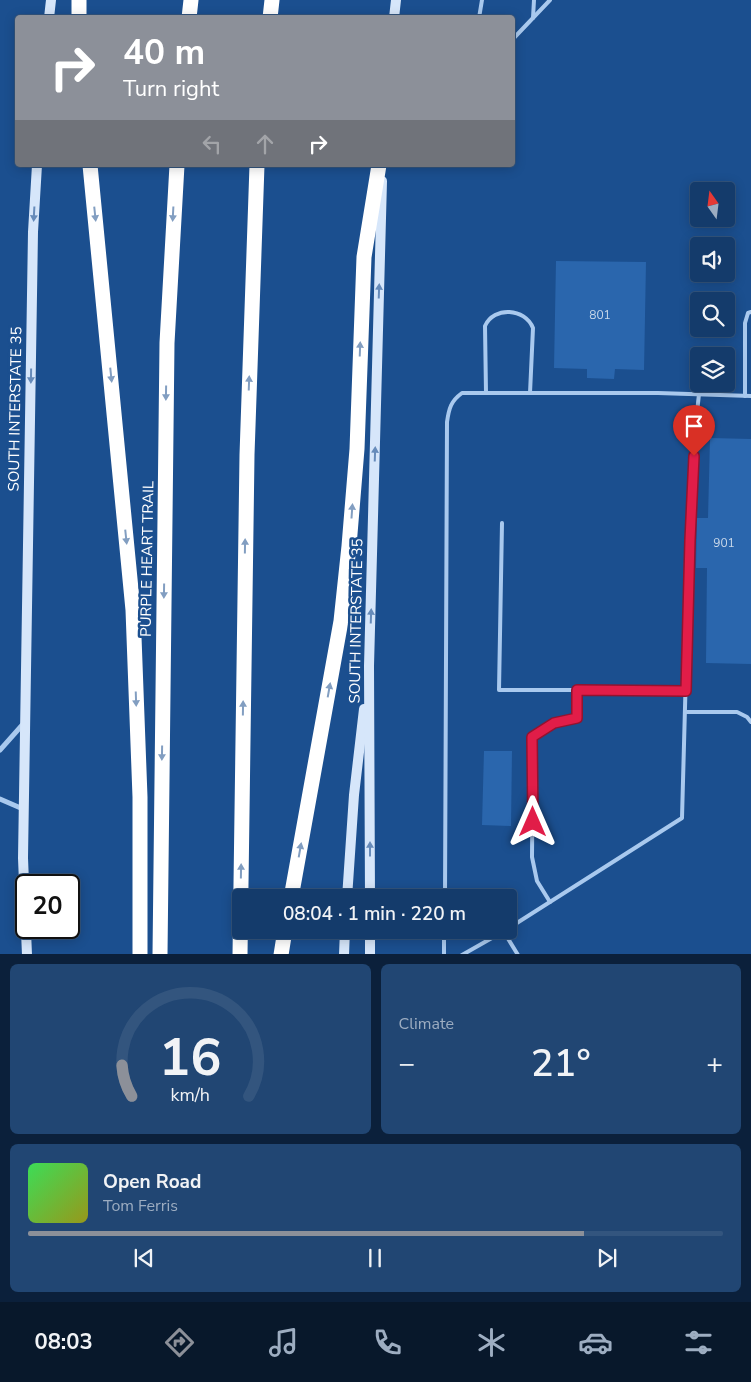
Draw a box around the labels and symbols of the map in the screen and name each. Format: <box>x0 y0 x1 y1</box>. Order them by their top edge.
north arrow <box>690 182 735 228</box>
one-way arrow <box>30 206 38 222</box>
one-way arrow <box>91 206 99 222</box>
one-way arrow <box>169 206 177 222</box>
one-way arrow <box>376 283 384 299</box>
house number: 801 <box>589 307 611 323</box>
street label: SOUTH INTERSTATE 35 <box>4 326 26 492</box>
one-way arrow <box>357 341 365 357</box>
one-way arrow <box>26 368 34 384</box>
one-way arrow <box>107 368 115 384</box>
one-way arrow <box>245 375 253 391</box>
one-way arrow <box>162 386 170 402</box>
pin <box>673 405 715 456</box>
one-way arrow <box>371 446 379 462</box>
street label: PURPLE HEART TRAIL <box>136 481 158 637</box>
one-way arrow <box>348 503 356 519</box>
one-way arrow <box>122 529 130 545</box>
house number: 901 <box>713 535 735 551</box>
one-way arrow <box>241 538 249 554</box>
street label: SOUTH INTERSTATE 35 <box>345 538 367 704</box>
one-way arrow <box>160 583 168 599</box>
one-way arrow <box>367 608 375 624</box>
one-way arrow <box>325 681 333 697</box>
one-way arrow <box>132 691 140 707</box>
one-way arrow <box>239 700 247 716</box>
one-way arrow <box>158 746 166 762</box>
position arrow <box>506 795 558 847</box>
one-way arrow <box>366 841 374 857</box>
one-way arrow <box>296 842 304 857</box>
one-way arrow <box>237 863 245 879</box>
speed limit sign: 20 <box>15 874 80 939</box>

